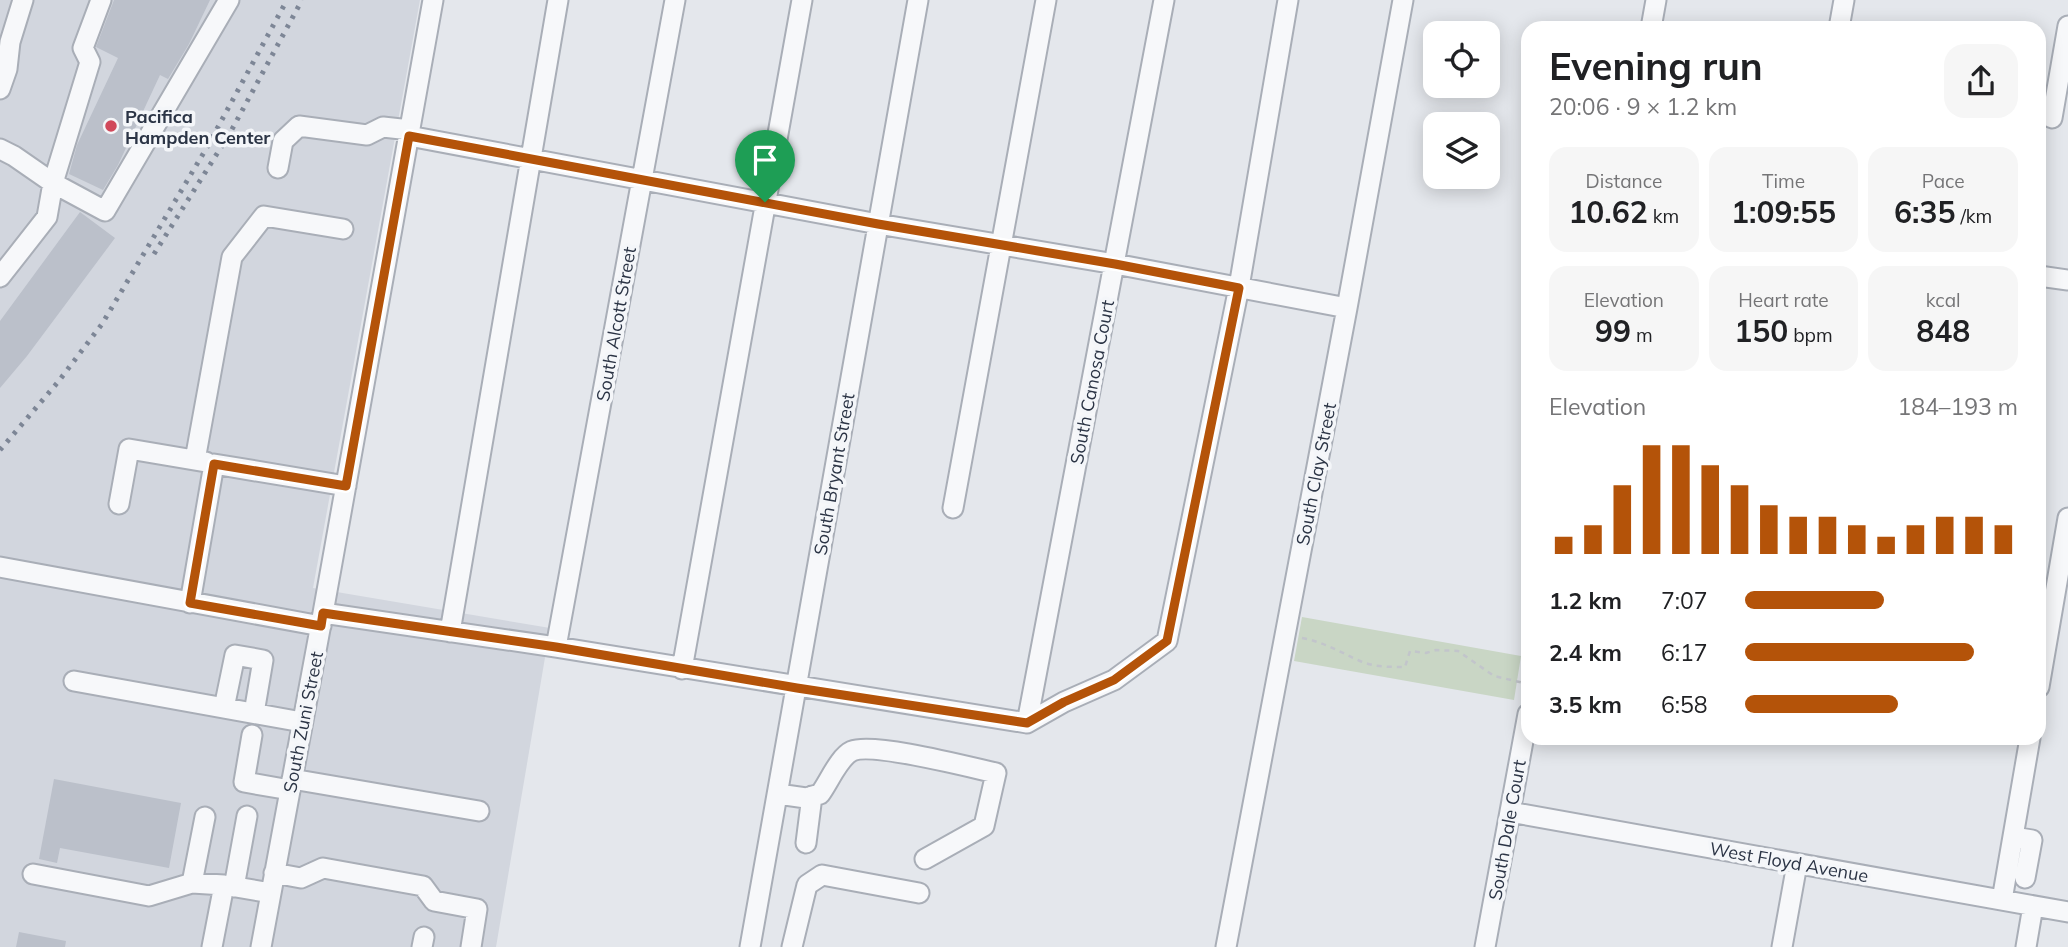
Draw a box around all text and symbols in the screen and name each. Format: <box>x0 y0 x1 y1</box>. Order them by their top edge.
map controls <box>1423 21 1500 189</box>
button: locate <box>1423 21 1500 98</box>
text: Evening run <box>1549 42 1763 90</box>
button: share <box>1944 44 2018 118</box>
text: 20:06 · 9 × 1.2 km <box>1549 92 1737 121</box>
place label: Pacifica Hampden Center <box>125 105 271 149</box>
button: layers <box>1423 112 1500 189</box>
marker: Pacifica Hampden Center <box>103 118 119 134</box>
pin <box>735 130 795 202</box>
icon: arrive <box>746 141 784 179</box>
text: Distance <box>1585 169 1662 193</box>
text: Time <box>1762 169 1805 193</box>
text: Pace <box>1922 169 1965 193</box>
text: 10.62 <box>1568 193 1648 231</box>
text: 1:09:55 <box>1731 193 1836 231</box>
text: 6:35 <box>1894 193 1955 231</box>
text: km <box>1648 204 1679 228</box>
text: /km <box>1955 204 1992 228</box>
street label: South Alcott Street <box>591 245 641 403</box>
text: Elevation <box>1584 288 1664 312</box>
text: Heart rate <box>1738 288 1829 312</box>
text: kcal <box>1926 288 1961 312</box>
street label: South Canosa Court <box>1065 298 1119 466</box>
text: 99 <box>1595 312 1631 350</box>
text: 150 <box>1734 312 1788 350</box>
text: 848 <box>1916 312 1970 350</box>
text: m <box>1631 323 1653 347</box>
text: bpm <box>1788 323 1833 347</box>
street label: South Bryant Street <box>808 391 860 557</box>
text: Elevation <box>1549 392 1646 421</box>
text: 184–193 m <box>1897 392 2018 421</box>
street label: South Clay Street <box>1291 401 1341 547</box>
text: 1.2 km <box>1549 586 1622 615</box>
text: 7:07 <box>1661 586 1708 615</box>
text: 2.4 km <box>1549 638 1622 667</box>
text: 6:17 <box>1661 638 1708 667</box>
street label: South Zuni Street <box>278 649 328 795</box>
text: 3.5 km <box>1549 690 1622 719</box>
text: 6:58 <box>1661 690 1708 719</box>
street label: South Dale Court <box>1483 758 1531 902</box>
street label: West Floyd Avenue <box>1708 837 1870 887</box>

